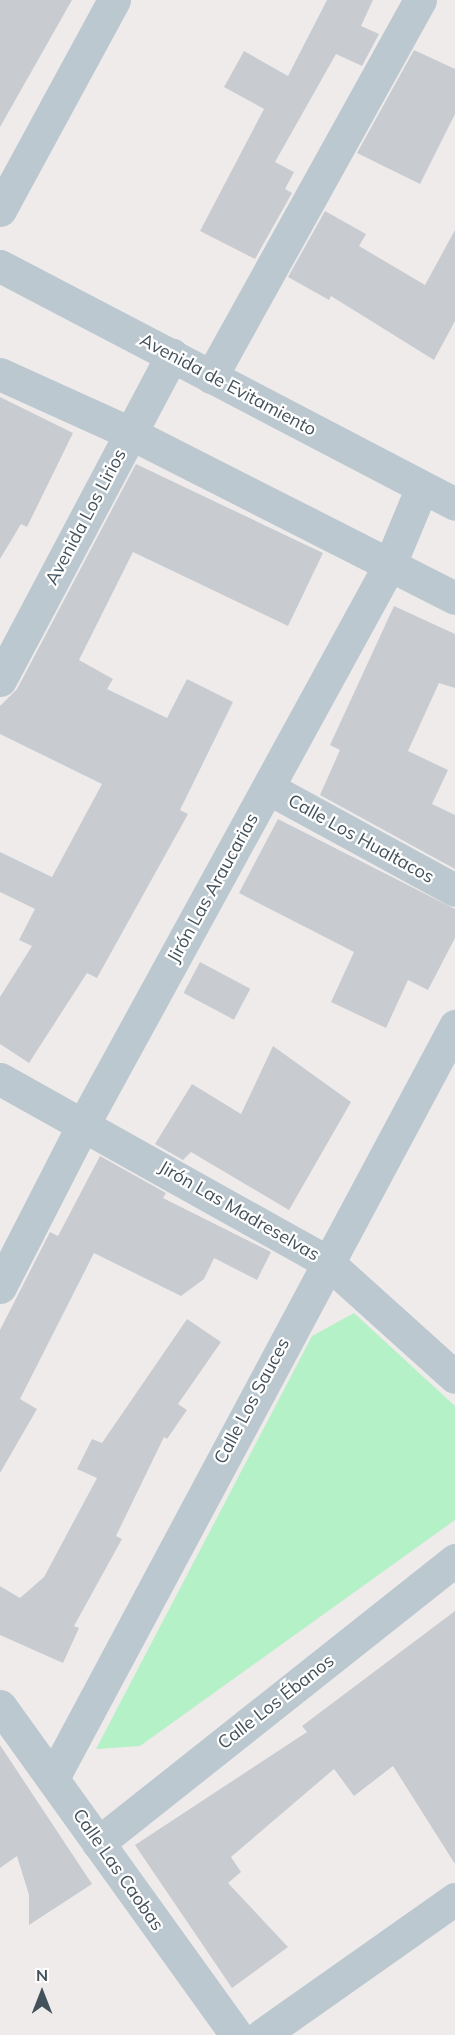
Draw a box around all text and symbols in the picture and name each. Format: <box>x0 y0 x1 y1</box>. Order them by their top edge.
street label: Avenida de Evitamiento <box>136 329 320 441</box>
street label: Avenida Los Lirios <box>41 445 131 589</box>
street label: Calle Los Hualtacos <box>284 790 438 888</box>
street label: Jirón Las Araucarias <box>163 810 263 966</box>
street label: Jirón Las Madreselvas <box>155 1156 323 1266</box>
street label: Calle Los Sauces <box>210 1334 294 1468</box>
street label: Calle Los Ébanos <box>214 1650 338 1754</box>
street label: Calle Las Caobas <box>68 1805 168 1935</box>
north arrow <box>12 1963 72 2023</box>
text: N <box>36 1965 48 1985</box>

